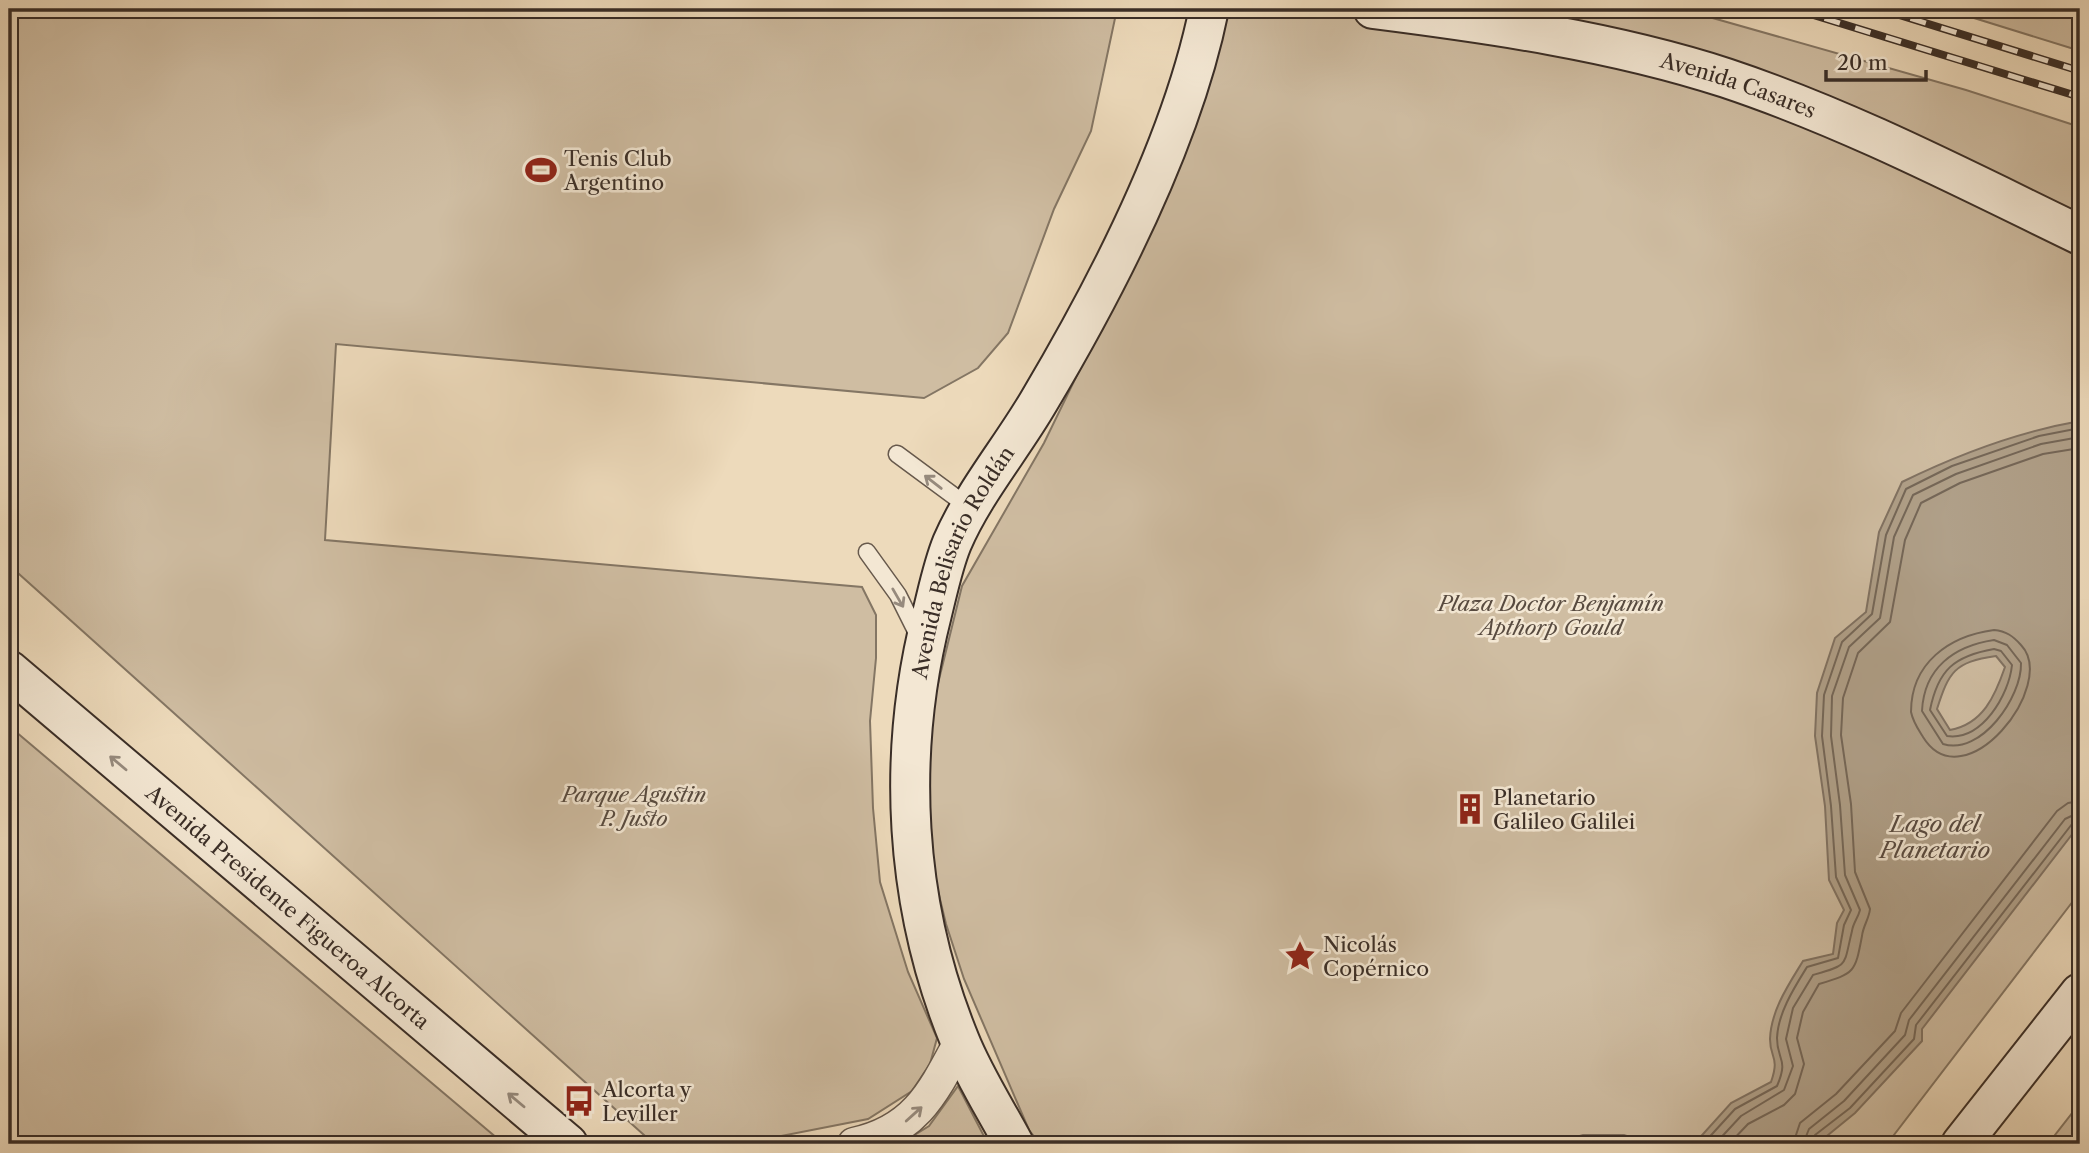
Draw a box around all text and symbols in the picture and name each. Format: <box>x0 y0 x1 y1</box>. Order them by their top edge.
scale bar <box>1826 38 1926 82</box>
street label: Avenida Casares <box>1657 47 1820 123</box>
text: 20 m <box>1837 50 1888 75</box>
place label: Tenis Club Argentino <box>563 146 672 195</box>
sports icon: Tenis Club Argentino <box>524 153 558 187</box>
street label: Avenida Belisario Roldán <box>906 441 1019 681</box>
one-way arrow <box>924 475 942 490</box>
one-way arrow <box>891 587 905 607</box>
park label: Plaza Doctor Benjamín Apthorp Gould <box>1436 591 1664 640</box>
one-way arrow <box>110 755 128 771</box>
street label: Avenida Presidente Figueroa Alcorta <box>141 779 436 1034</box>
park label: Parque Agustin P. Justo <box>560 782 706 831</box>
place label: Planetario Galileo Galilei <box>1493 785 1635 834</box>
building icon: Planetario Galileo Galilei <box>1453 792 1487 826</box>
water label: Lago del Planetario <box>1878 810 1990 864</box>
place label: Nicolás Copérnico <box>1323 932 1429 981</box>
place icon: Nicolás Copérnico <box>1283 939 1317 973</box>
place label: Alcorta y Leviller <box>601 1077 692 1126</box>
bus stop icon: Alcorta y Leviller <box>562 1084 596 1118</box>
one-way arrow <box>508 1092 526 1108</box>
one-way arrow <box>905 1106 923 1122</box>

